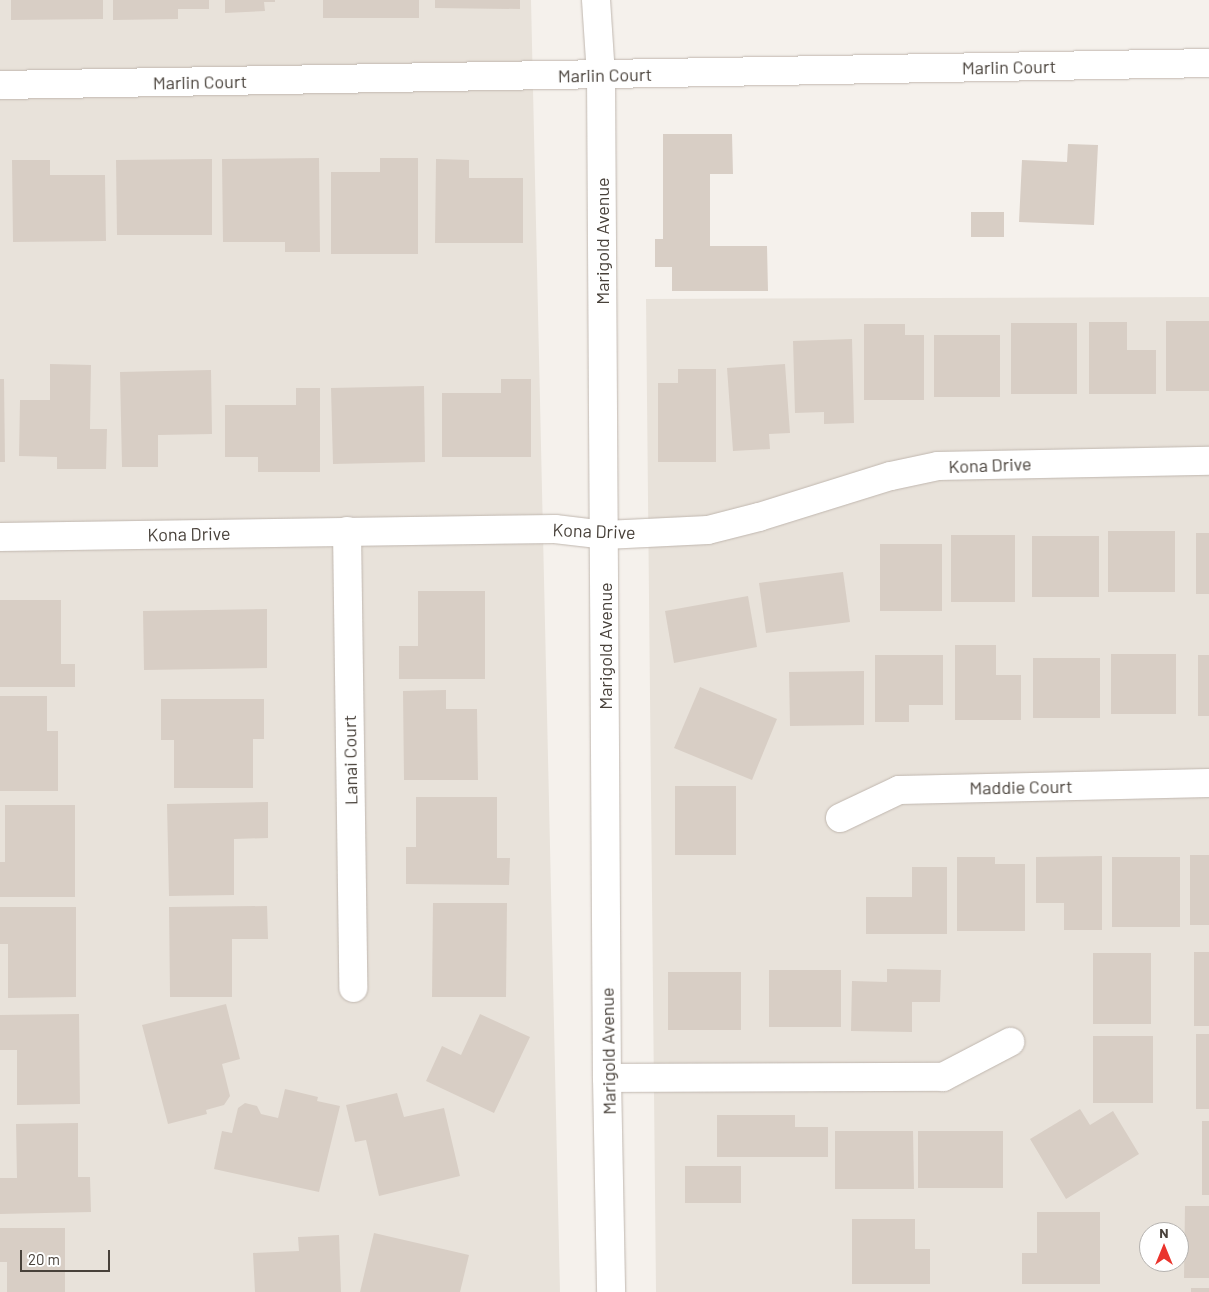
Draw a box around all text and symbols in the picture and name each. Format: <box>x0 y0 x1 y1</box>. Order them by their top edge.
street label: Marlin Court <box>962 55 1056 79</box>
street label: Marlin Court <box>558 63 652 87</box>
street label: Marlin Court <box>153 70 247 94</box>
street label: Marigold Avenue <box>591 177 613 305</box>
street label: Kona Drive <box>948 453 1032 477</box>
street label: Kona Drive <box>552 519 636 543</box>
street label: Kona Drive <box>147 522 231 546</box>
street label: Marigold Avenue <box>594 582 616 710</box>
street label: Lanai Court <box>338 715 362 805</box>
street label: Maddie Court <box>969 775 1073 799</box>
street label: Marigold Avenue <box>596 987 620 1115</box>
north arrow <box>1139 1222 1189 1272</box>
text: N <box>1159 1224 1169 1241</box>
scale bar <box>22 1240 112 1272</box>
text: 20 m <box>28 1250 60 1268</box>

